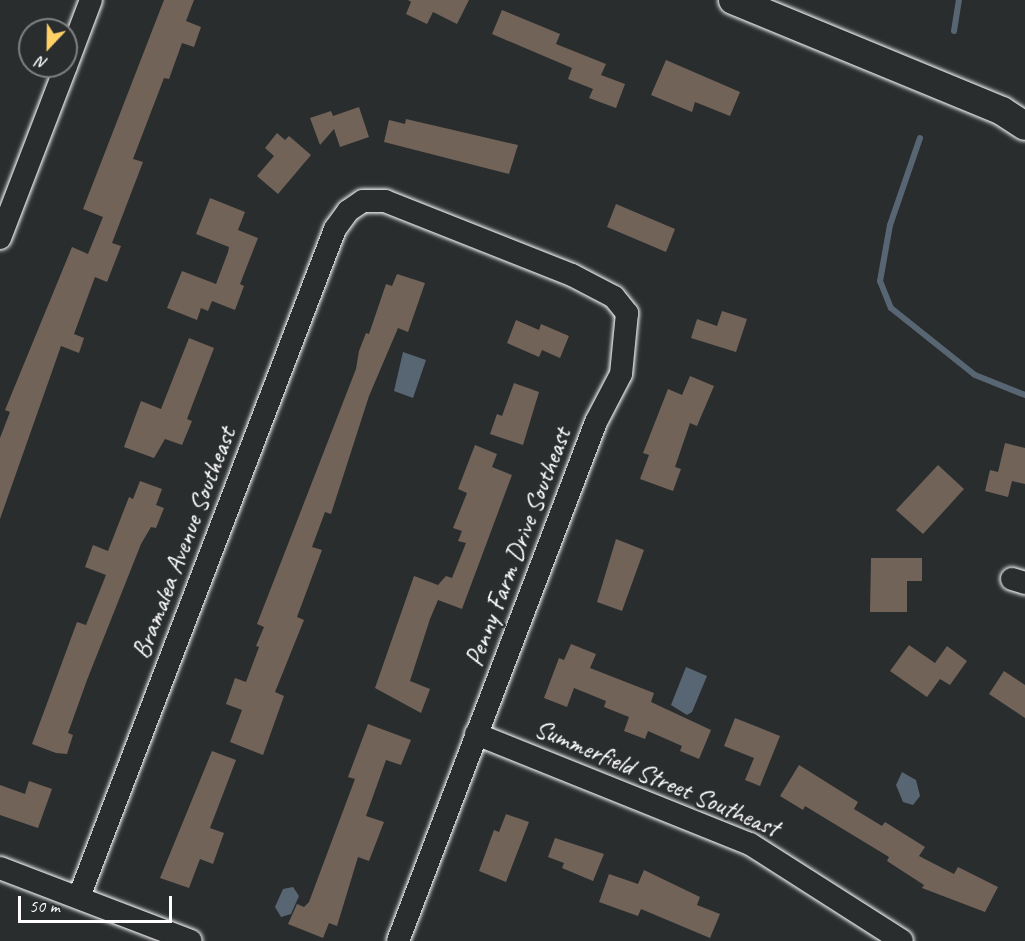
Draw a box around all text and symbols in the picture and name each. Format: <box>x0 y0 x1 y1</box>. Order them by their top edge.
north arrow <box>18 18 78 78</box>
text: N <box>34 52 50 74</box>
street label: Bramalea Avenue Southeast <box>125 423 243 663</box>
street label: Penny Farm Drive Southeast <box>458 423 578 671</box>
street label: Summerfield Street Southeast <box>530 712 784 844</box>
scale bar <box>21 884 176 922</box>
text: 50 m <box>29 895 60 917</box>

